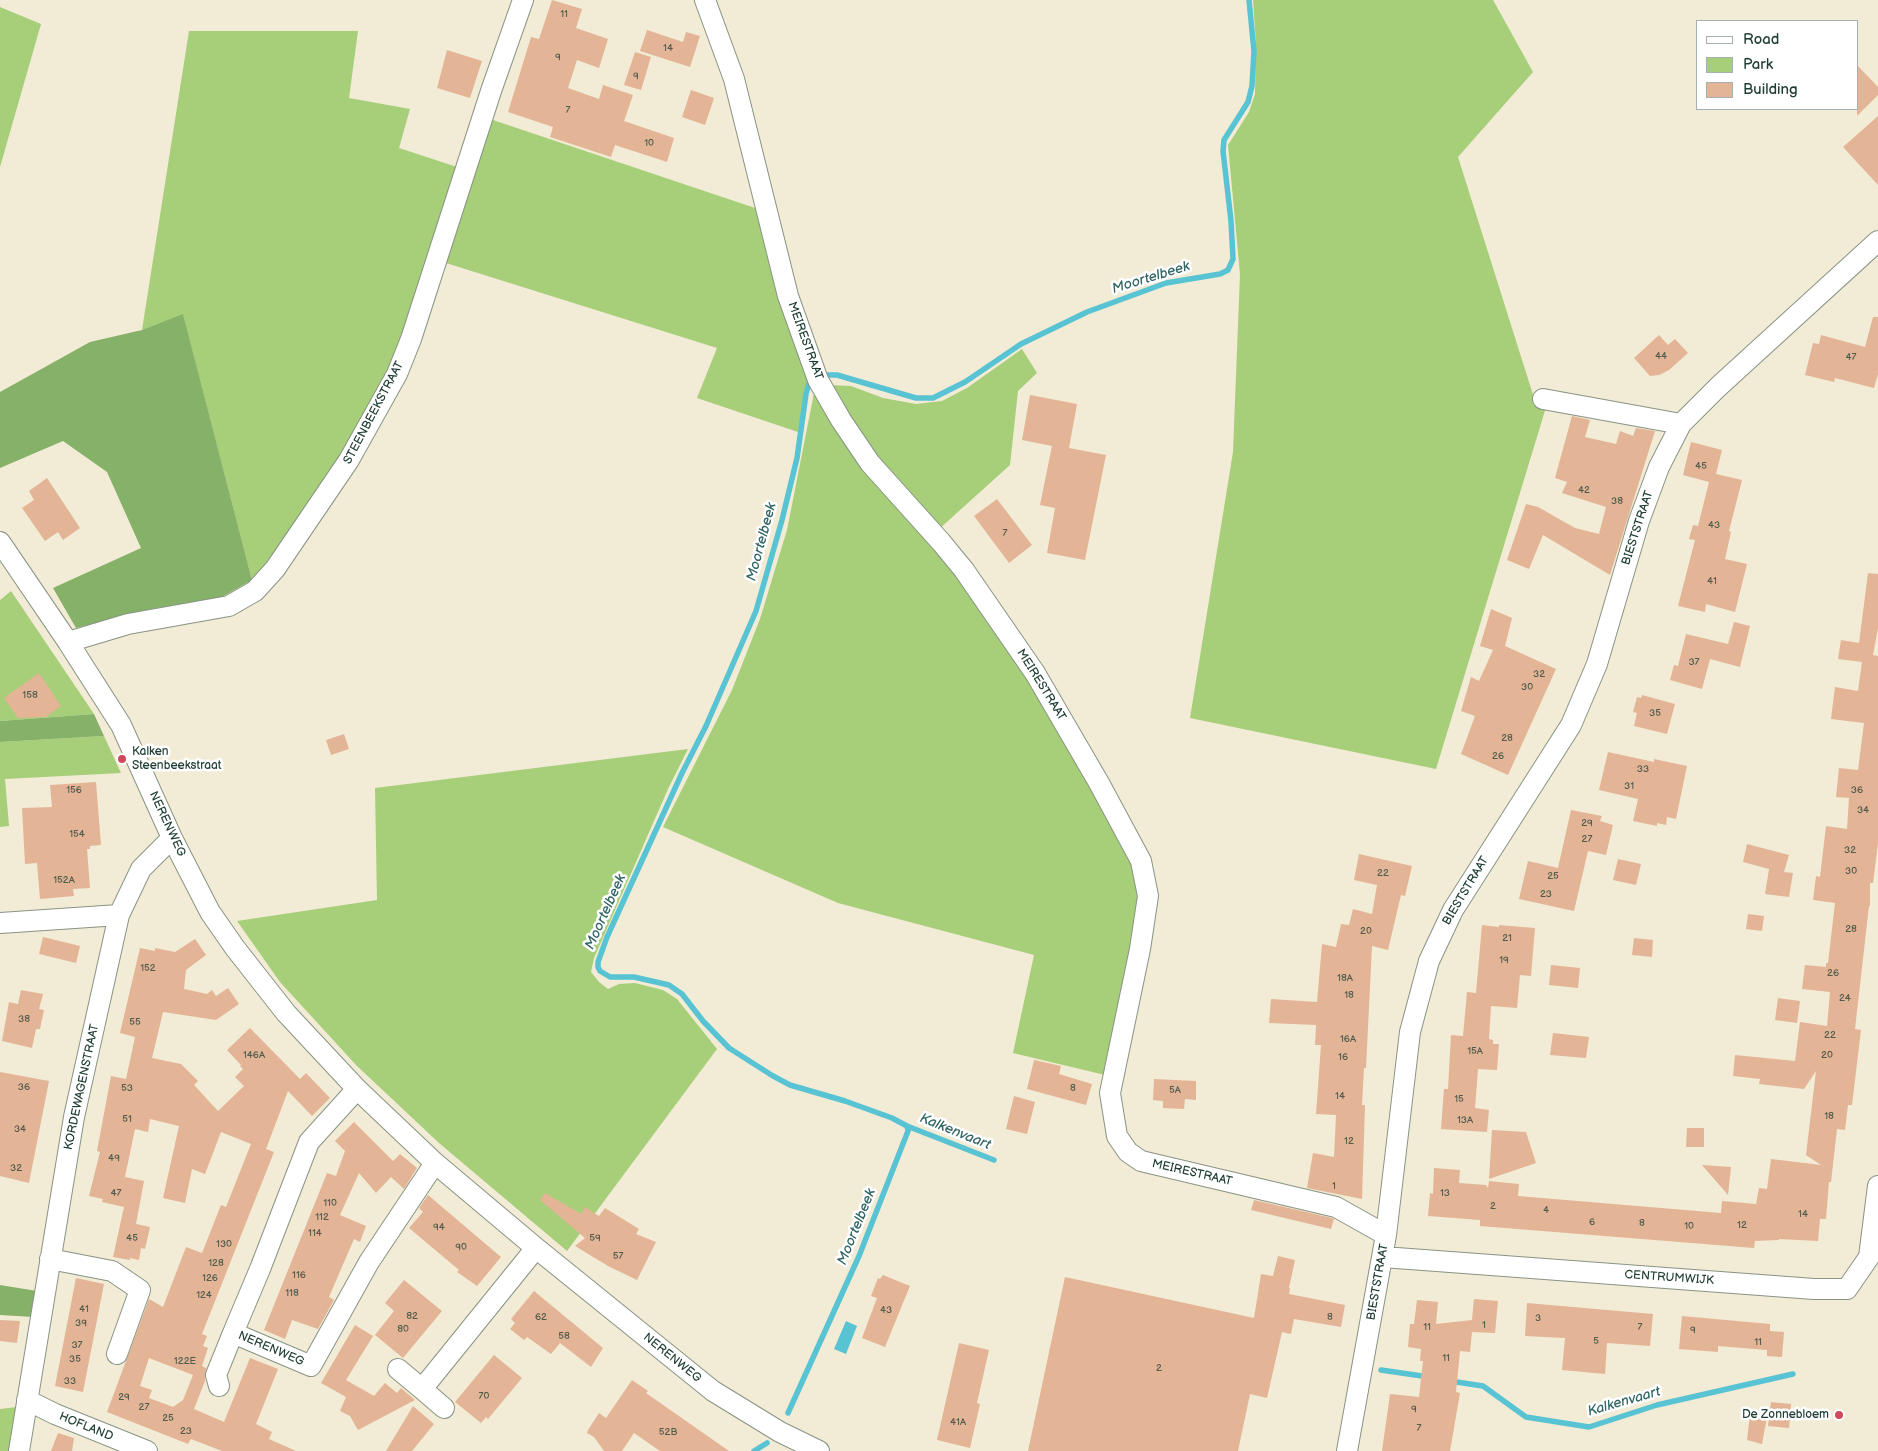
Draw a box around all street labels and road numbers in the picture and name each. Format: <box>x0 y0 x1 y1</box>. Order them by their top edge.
street label: MEIRESTRAAT <box>784 300 826 382</box>
street label: STEENBEEKSTRAAT <box>341 359 407 467</box>
street label: BIESTSTRAAT <box>1619 489 1657 567</box>
street label: MEIRESTRAAT <box>1013 646 1069 724</box>
street label: NERENWEG <box>146 789 188 859</box>
street label: BIESTSTRAAT <box>1440 854 1492 928</box>
street label: KORDEWAGENSTRAAT <box>62 1023 102 1151</box>
street label: MEIRESTRAAT <box>1151 1157 1233 1189</box>
street label: BIESTSTRAAT <box>1364 1243 1392 1321</box>
street label: CENTRUMWIJK <box>1624 1268 1714 1288</box>
street label: NERENWEG <box>236 1329 306 1369</box>
street label: NERENWEG <box>640 1330 704 1386</box>
street label: HOFLAND <box>57 1410 115 1444</box>

